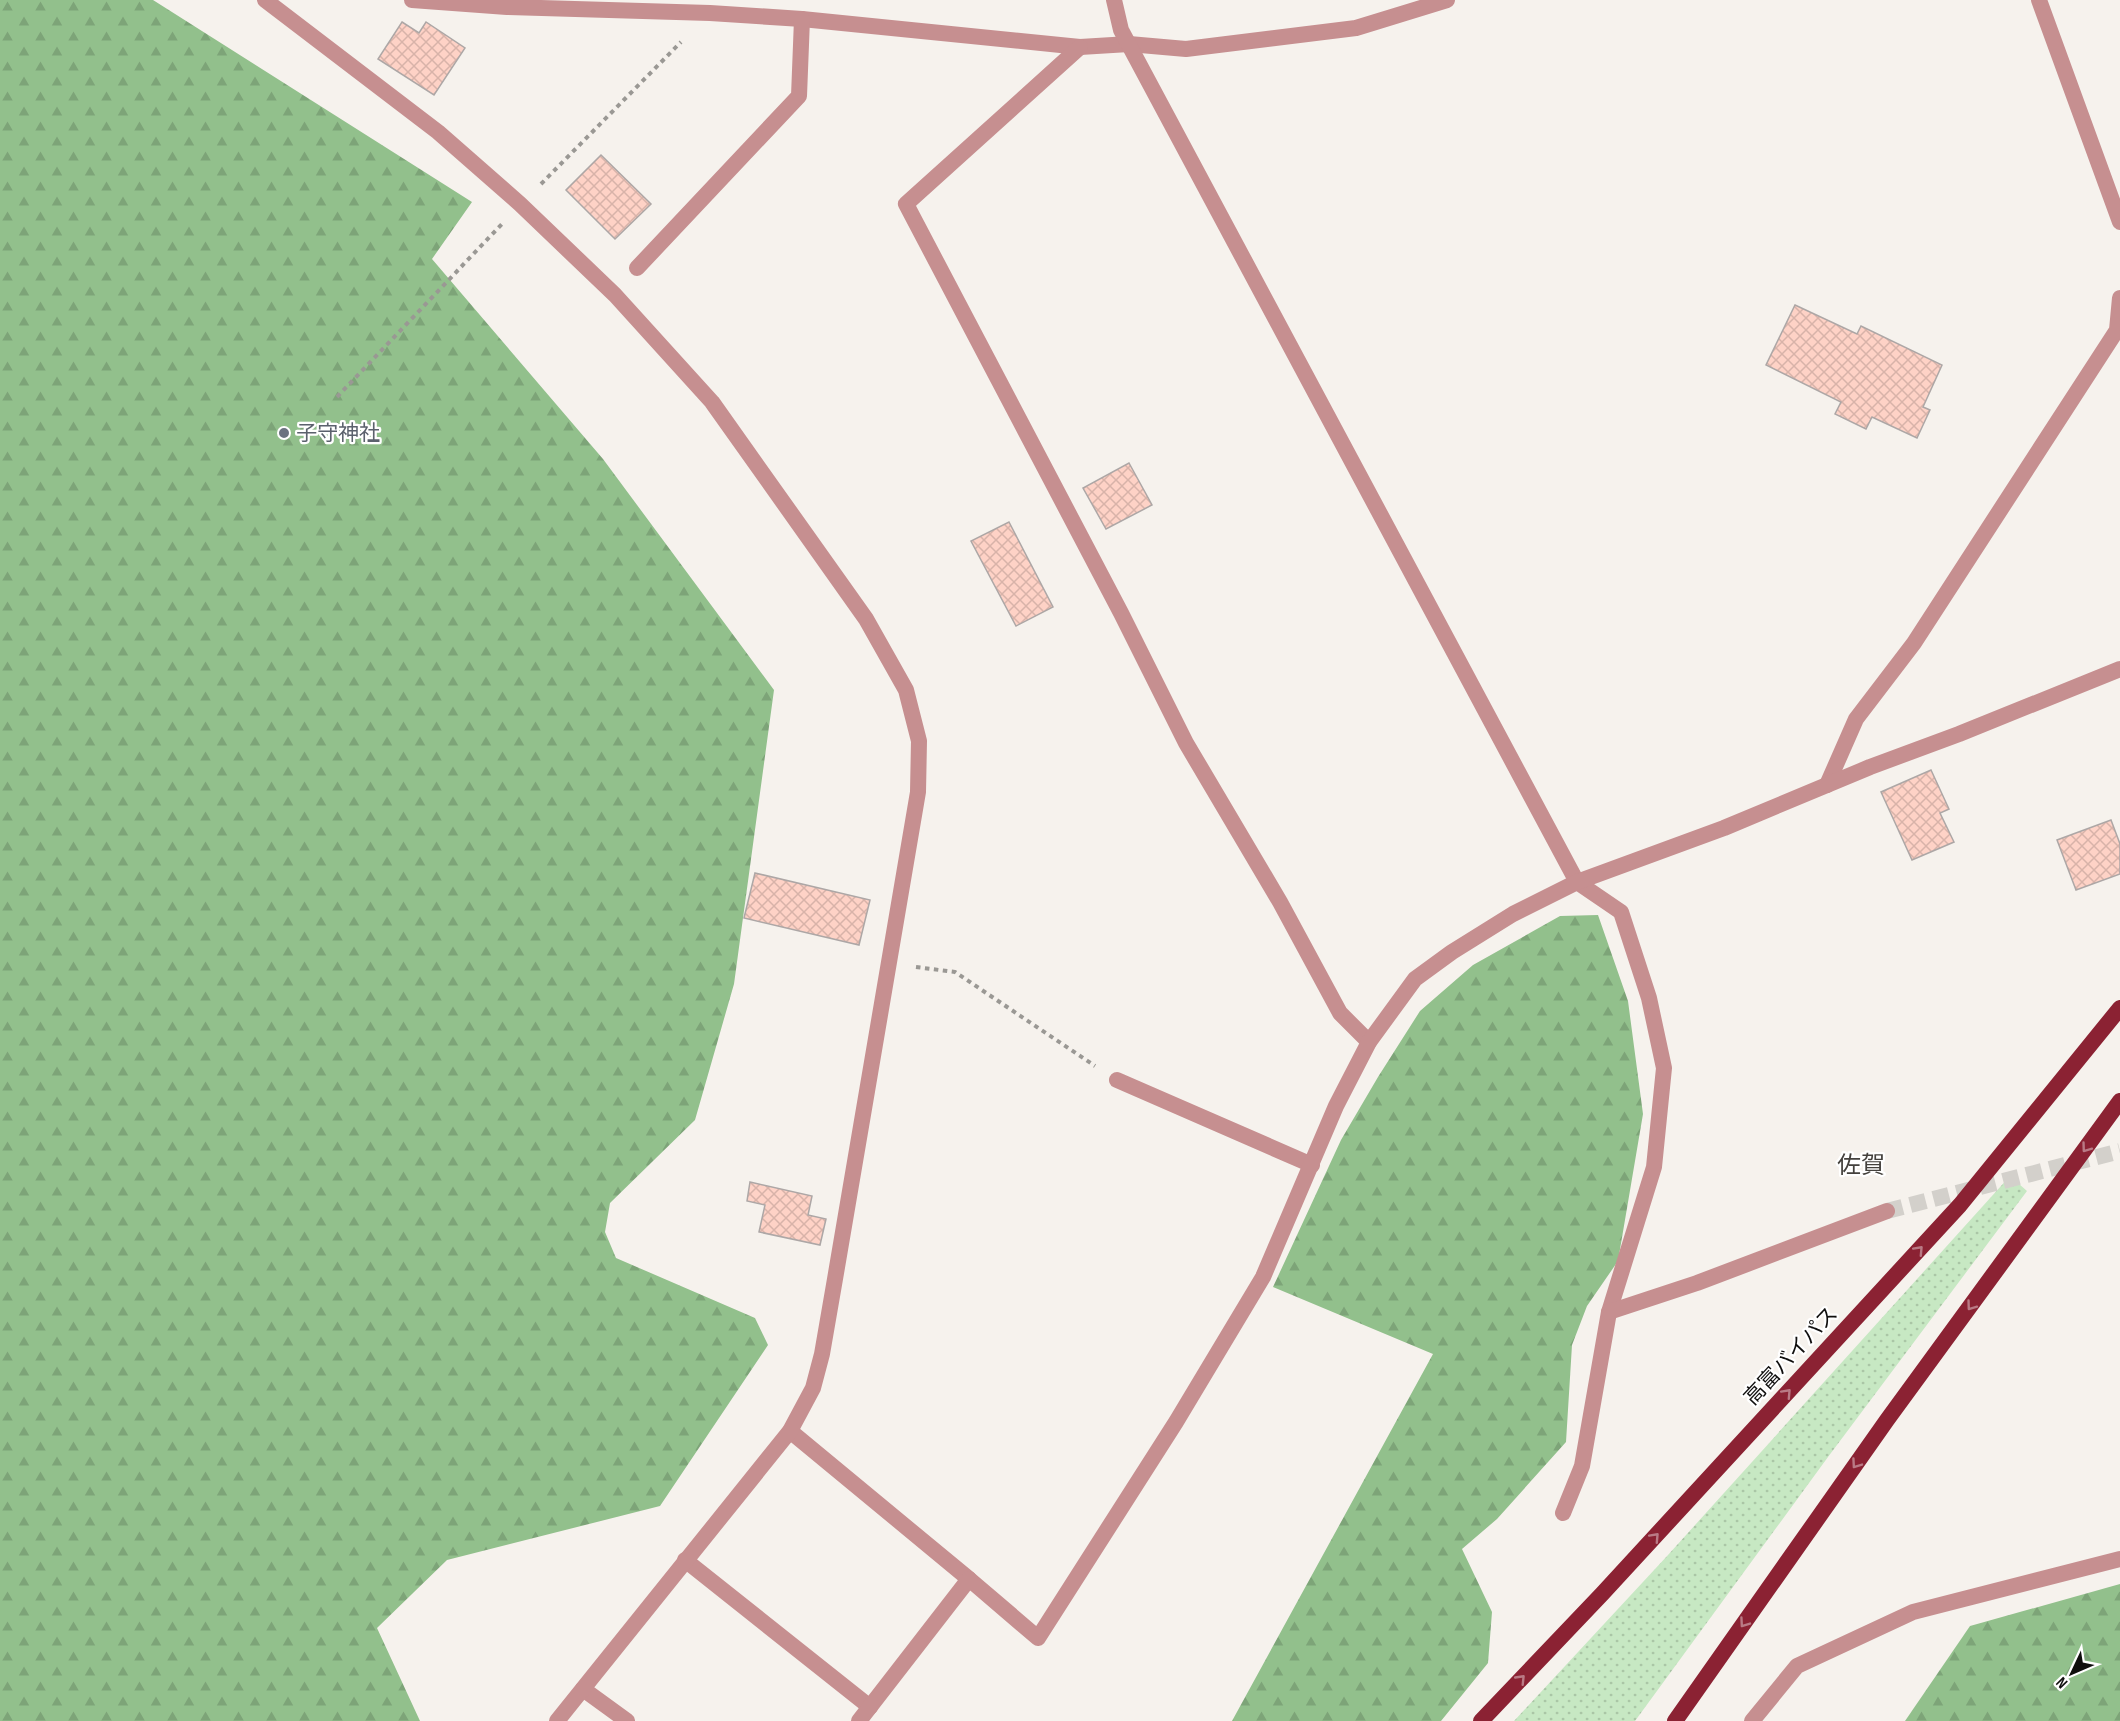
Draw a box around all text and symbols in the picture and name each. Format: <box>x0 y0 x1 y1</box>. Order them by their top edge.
place label: 子守神社 <box>296 421 380 446</box>
marker: 子守神社 <box>277 426 291 440</box>
one-way arrow <box>2082 1142 2093 1153</box>
district label: 佐賀 <box>1837 1151 1885 1180</box>
one-way arrow <box>1912 1246 1923 1257</box>
one-way arrow <box>1967 1299 1978 1310</box>
street label: 高富バイパス <box>1739 1302 1843 1410</box>
one-way arrow <box>1780 1390 1791 1400</box>
one-way arrow <box>1852 1457 1863 1468</box>
one-way arrow <box>1648 1533 1659 1544</box>
one-way arrow <box>1740 1616 1751 1627</box>
north arrow <box>2042 1643 2102 1703</box>
text: N <box>2052 1673 2072 1692</box>
one-way arrow <box>1514 1675 1525 1685</box>

